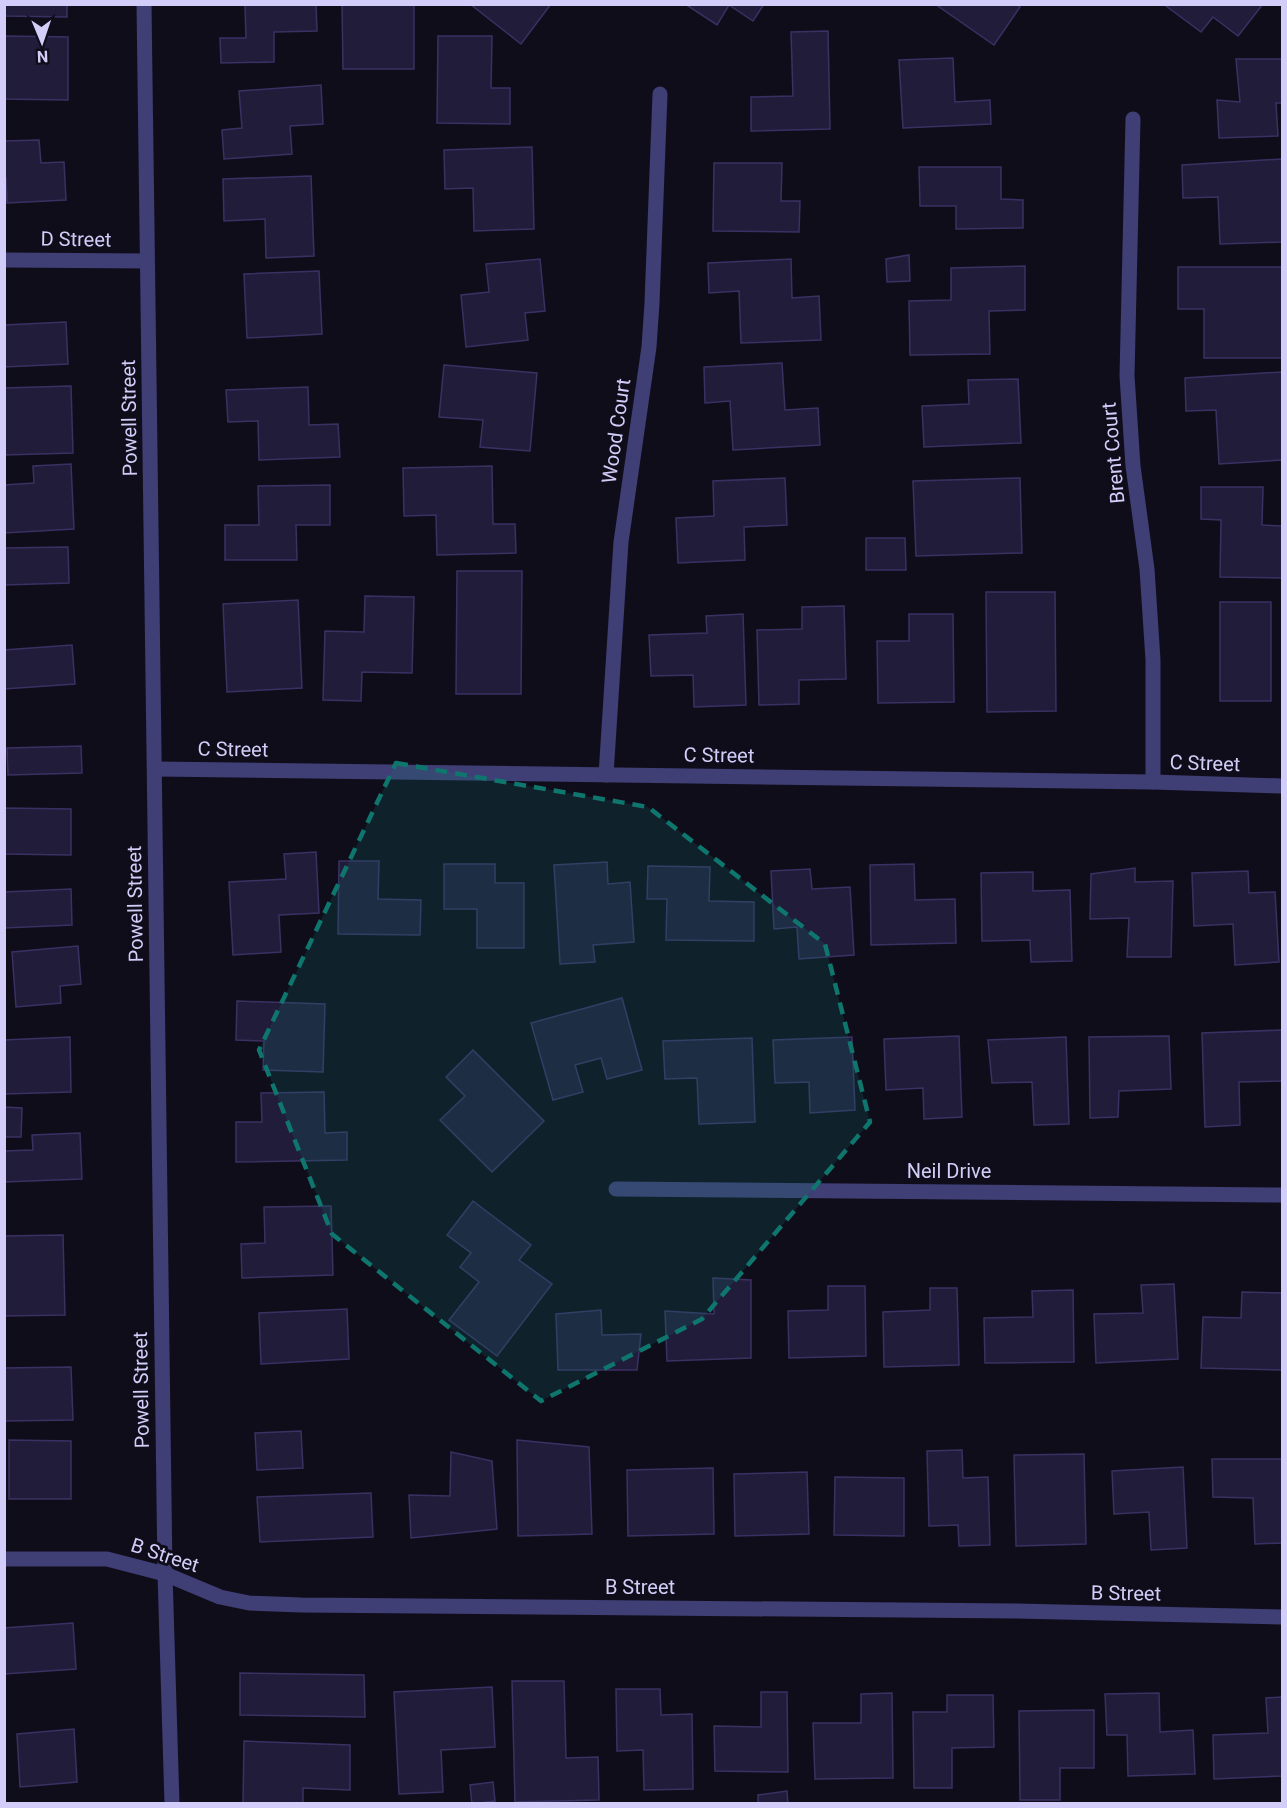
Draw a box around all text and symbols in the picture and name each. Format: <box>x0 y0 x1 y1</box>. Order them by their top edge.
north arrow <box>12 12 72 72</box>
text: N <box>37 47 48 66</box>
street label: D Street <box>40 226 112 252</box>
street label: Powell Street <box>116 359 142 477</box>
street label: Wood Court <box>597 377 635 485</box>
street label: Brent Court <box>1097 401 1129 505</box>
street label: C Street <box>197 736 269 762</box>
street label: C Street <box>683 742 755 768</box>
street label: C Street <box>1169 750 1241 776</box>
street label: Powell Street <box>122 845 148 963</box>
street label: Neil Drive <box>907 1159 991 1183</box>
street label: Powell Street <box>128 1331 154 1449</box>
street label: B Street <box>128 1533 202 1577</box>
street label: B Street <box>605 1575 675 1599</box>
street label: B Street <box>1091 1580 1161 1606</box>

